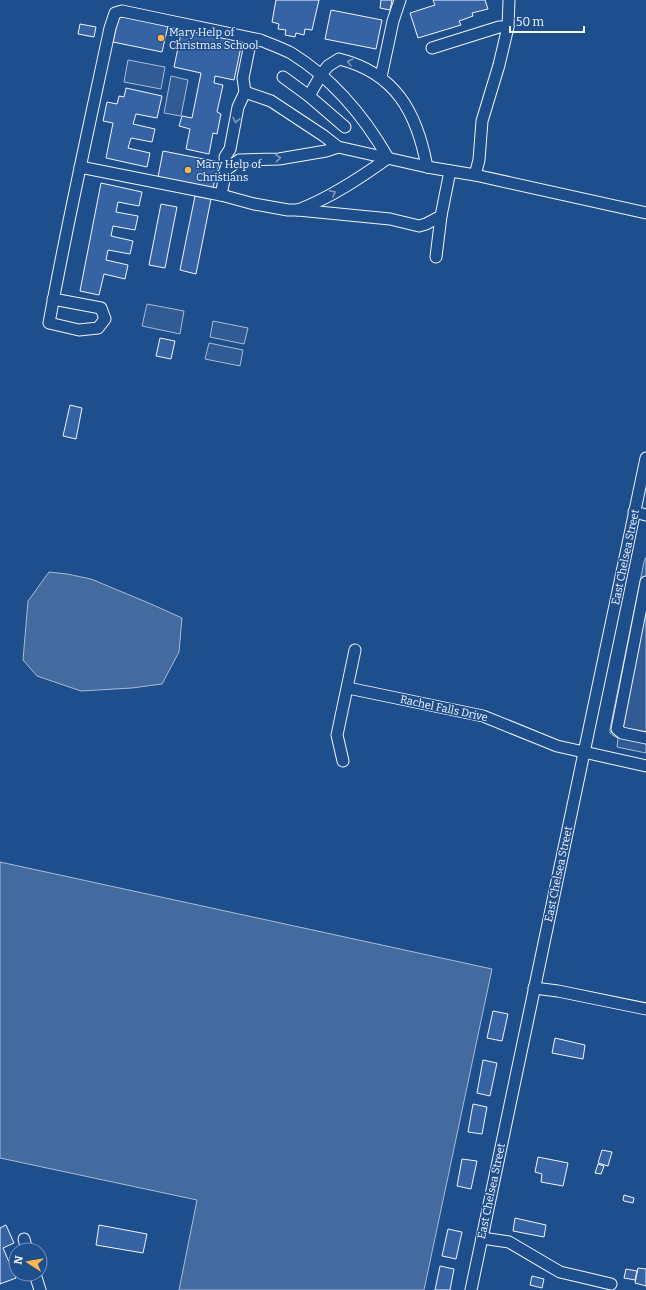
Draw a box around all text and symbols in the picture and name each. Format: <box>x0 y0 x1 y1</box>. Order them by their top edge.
scale bar <box>510 8 584 34</box>
text: 50 m <box>516 15 545 29</box>
place label: Mary Help of Christmas School <box>169 26 258 52</box>
marker: Mary Help of Christmas School <box>156 33 166 43</box>
one-way arrow <box>346 58 353 66</box>
one-way arrow <box>232 116 240 123</box>
one-way arrow <box>275 154 281 163</box>
place label: Mary Help of Christians <box>196 158 263 184</box>
marker: Mary Help of Christians <box>183 165 193 175</box>
one-way arrow <box>329 190 336 197</box>
street label: East Chelsea Street <box>609 508 642 606</box>
street label: Rachel Falls Drive <box>399 693 489 724</box>
street label: East Chelsea Street <box>542 825 575 923</box>
street label: East Chelsea Street <box>475 1142 508 1240</box>
north arrow <box>8 1242 48 1282</box>
text: N <box>11 1254 26 1266</box>

